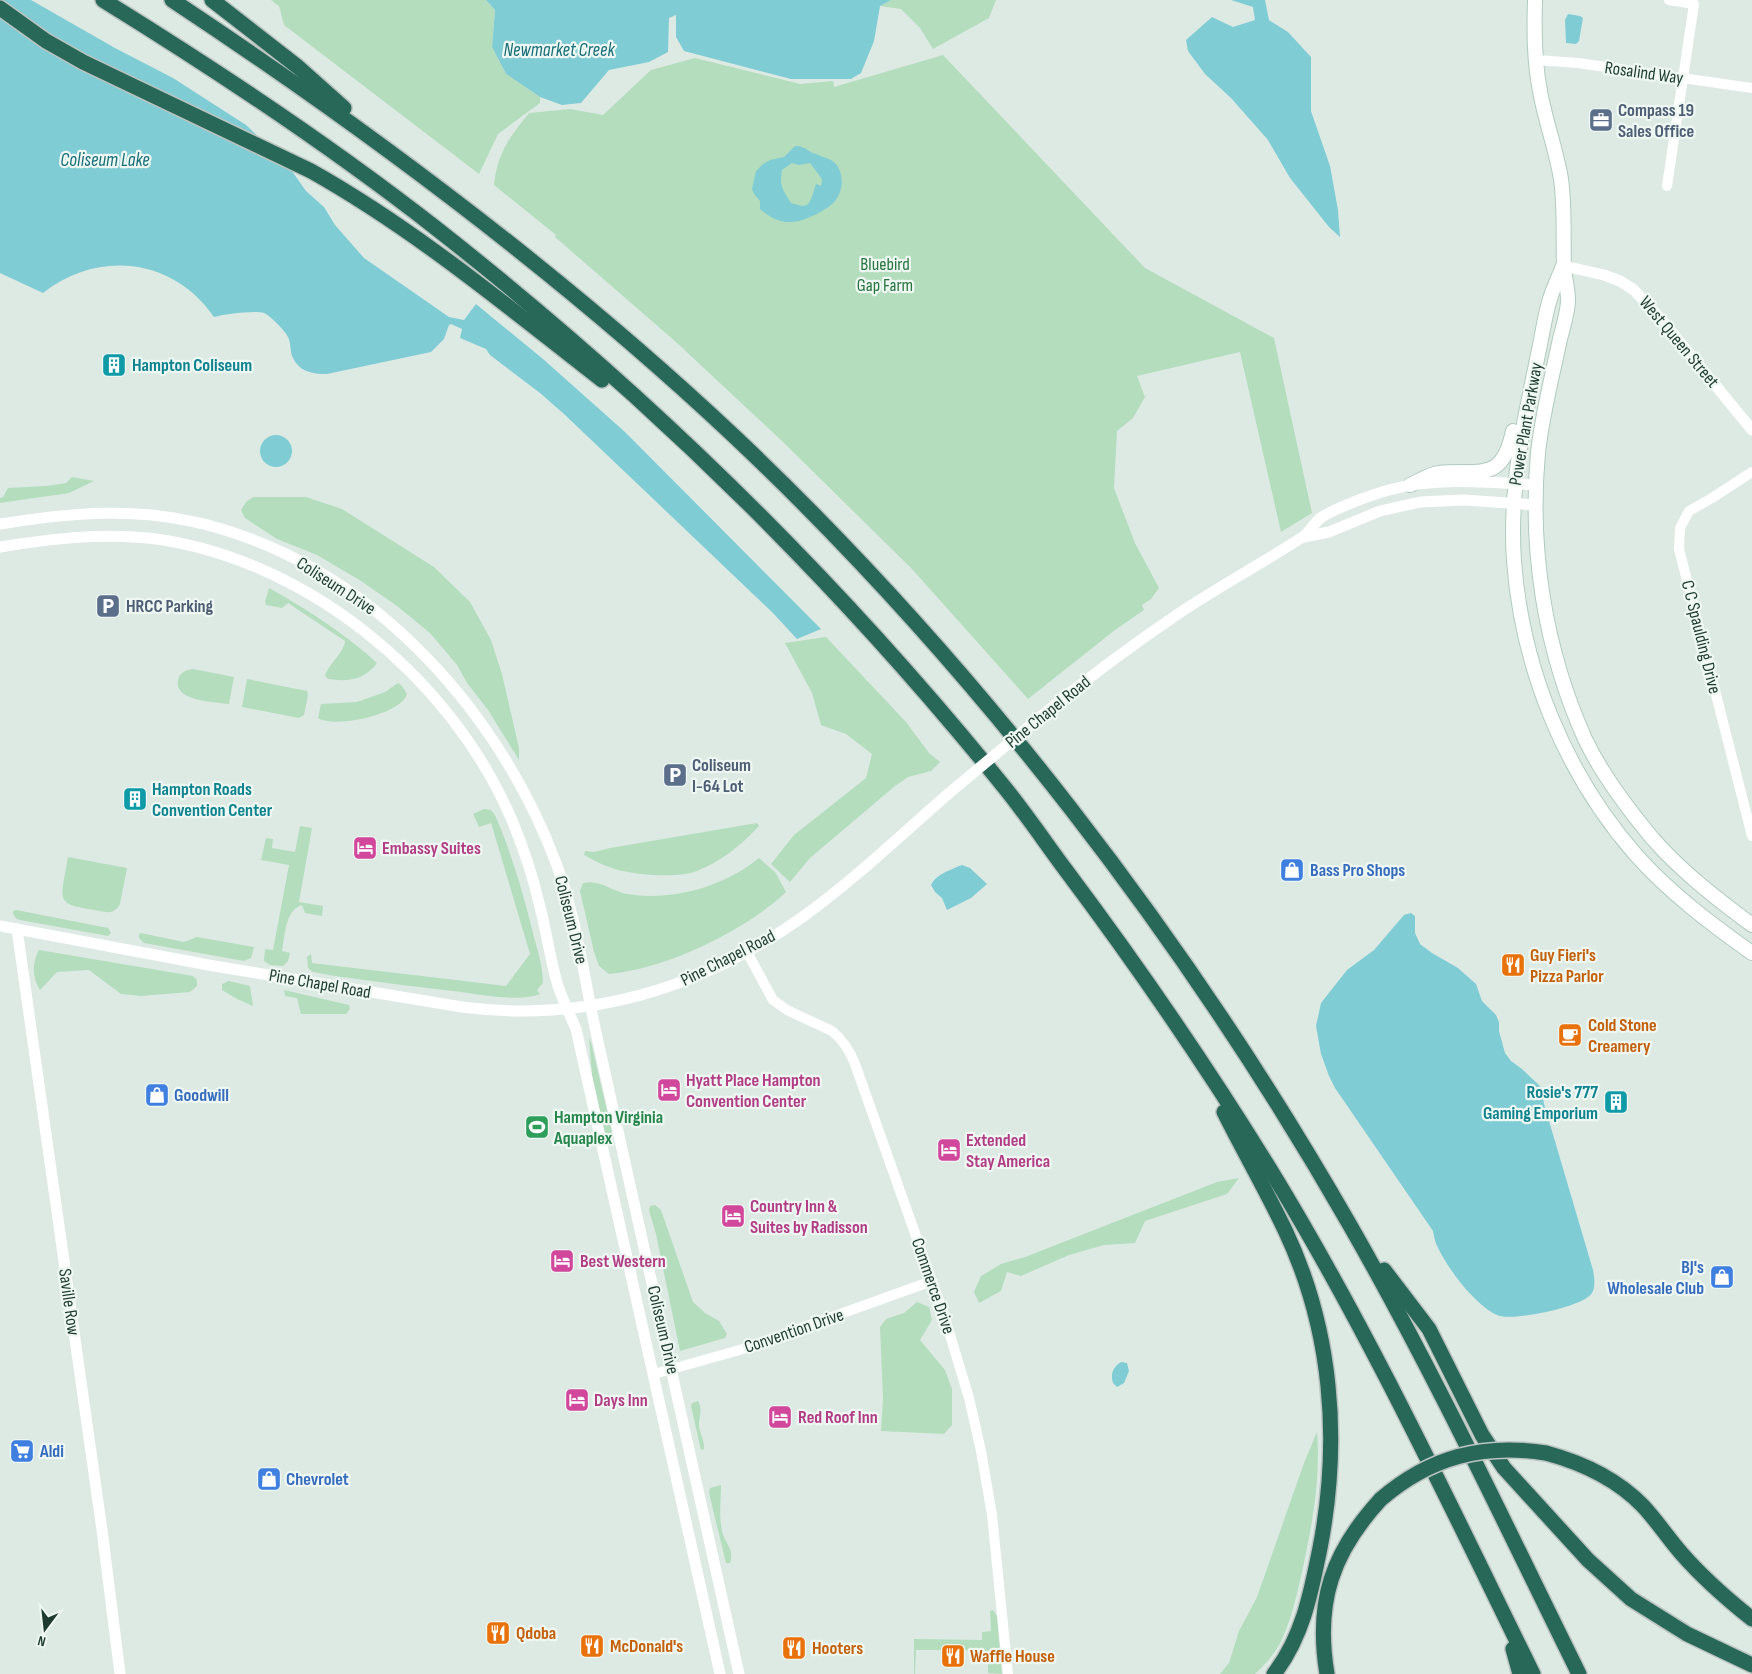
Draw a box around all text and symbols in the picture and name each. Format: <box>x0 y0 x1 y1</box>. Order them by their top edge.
water label: Newmarket Creek <box>503 39 615 62</box>
street label: Rosalind Way <box>1603 57 1685 89</box>
place label: Compass 19 Sales Office <box>1618 100 1694 142</box>
office icon: Compass 19 Sales Office <box>1588 107 1614 133</box>
water label: Coliseum Lake <box>60 149 150 172</box>
park label: Bluebird Gap Farm <box>857 254 913 296</box>
street label: West Queen Street <box>1635 292 1724 392</box>
building icon: Hampton Coliseum <box>101 352 127 378</box>
place label: Hampton Coliseum <box>132 355 252 376</box>
street label: Power Plant Parkway <box>1505 361 1547 487</box>
street label: Coliseum Drive <box>292 553 380 619</box>
street label: C C Spaulding Drive <box>1677 578 1725 696</box>
parking icon: HRCC Parking <box>95 593 121 619</box>
place label: HRCC Parking <box>126 596 214 617</box>
street label: Pine Chapel Road <box>1001 671 1095 753</box>
place label: Coliseum I-64 Lot <box>692 755 751 797</box>
parking icon: Coliseum I-64 Lot <box>662 762 688 788</box>
place label: Hampton Roads Convention Center <box>152 779 273 821</box>
building icon: Hampton Roads Convention Center <box>122 786 148 812</box>
hotel icon: Embassy Suites <box>352 835 378 861</box>
place label: Embassy Suites <box>382 838 481 859</box>
shop icon: Bass Pro Shops <box>1279 857 1305 883</box>
place label: Bass Pro Shops <box>1310 860 1405 881</box>
street label: Coliseum Drive <box>550 874 592 966</box>
street label: Pine Chapel Road <box>677 925 779 991</box>
place label: Guy Fieri's Pizza Parlor <box>1530 945 1604 987</box>
restaurant icon: Guy Fieri's Pizza Parlor <box>1500 952 1526 978</box>
street label: Pine Chapel Road <box>267 965 373 1003</box>
place label: Cold Stone Creamery <box>1588 1015 1657 1057</box>
cafe icon: Cold Stone Creamery <box>1557 1022 1583 1048</box>
place label: Hyatt Place Hampton Convention Center <box>686 1070 821 1112</box>
hotel icon: Hyatt Place Hampton Convention Center <box>656 1077 682 1103</box>
shop icon: Goodwill <box>144 1082 170 1108</box>
place label: Rosie's 777 Gaming Emporium <box>1483 1082 1598 1124</box>
place label: Goodwill <box>174 1085 229 1106</box>
building icon: Rosie's 777 Gaming Emporium <box>1603 1089 1629 1115</box>
place label: Hampton Virginia Aquaplex <box>553 1107 663 1149</box>
sports icon: Hampton Virginia Aquaplex <box>524 1114 550 1140</box>
place label: Extended Stay America <box>966 1130 1050 1172</box>
hotel icon: Extended Stay America <box>936 1137 962 1163</box>
place label: Country Inn & Suites by Radisson <box>750 1196 868 1238</box>
hotel icon: Country Inn & Suites by Radisson <box>720 1203 746 1229</box>
street label: Commerce Drive <box>907 1235 959 1337</box>
hotel icon: Best Western <box>549 1248 575 1274</box>
place label: Best Western <box>580 1251 666 1272</box>
place label: BJ's Wholesale Club <box>1607 1257 1704 1299</box>
shop icon: BJ's Wholesale Club <box>1709 1264 1735 1290</box>
street label: Saville Row <box>54 1267 84 1337</box>
street label: Coliseum Drive <box>643 1284 683 1376</box>
street label: Convention Drive <box>741 1304 847 1358</box>
hotel icon: Days Inn <box>564 1387 590 1413</box>
place label: Days Inn <box>594 1390 648 1411</box>
hotel icon: Red Roof Inn <box>767 1404 793 1430</box>
place label: Red Roof Inn <box>798 1407 878 1428</box>
supermarket icon: Aldi <box>9 1438 35 1464</box>
place label: Aldi <box>39 1441 64 1462</box>
shop icon: Chevrolet <box>256 1466 282 1492</box>
place label: Chevrolet <box>286 1469 349 1490</box>
north arrow <box>20 1604 70 1654</box>
restaurant icon: Qdoba <box>485 1620 511 1646</box>
place label: Qdoba <box>516 1623 556 1644</box>
text: N <box>36 1632 48 1650</box>
restaurant icon: McDonald's <box>579 1633 605 1659</box>
restaurant icon: Hooters <box>781 1635 807 1661</box>
place label: McDonald's <box>610 1636 683 1657</box>
place label: Hooters <box>812 1638 863 1659</box>
restaurant icon: Waffle House <box>940 1643 966 1669</box>
place label: Waffle House <box>970 1646 1055 1667</box>

